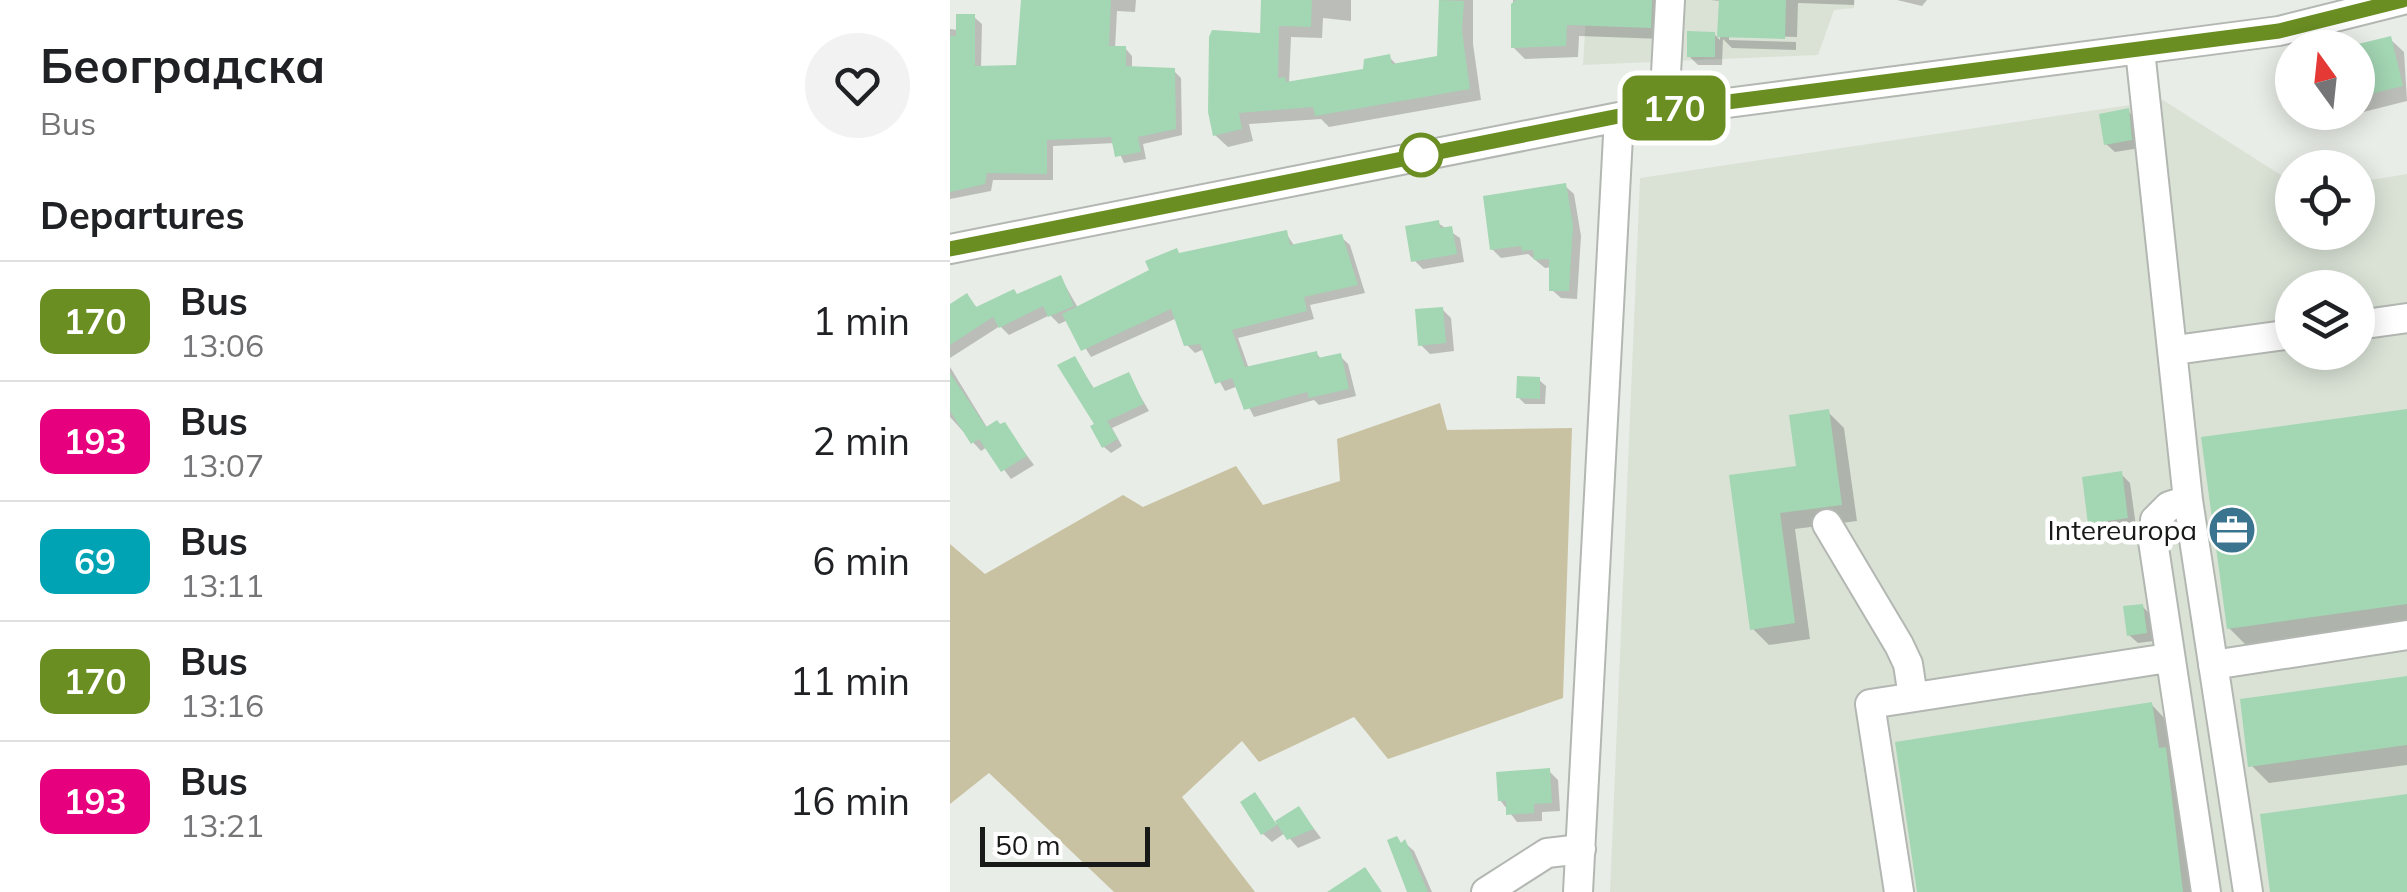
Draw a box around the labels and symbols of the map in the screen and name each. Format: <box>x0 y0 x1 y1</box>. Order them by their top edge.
north arrow <box>2275 30 2375 130</box>
line badge: 170 <box>1616 76 1732 140</box>
unlabelled marker <box>1400 134 1442 176</box>
office icon: Intereuropa <box>2206 504 2258 556</box>
place label: Intereuropa <box>2048 512 2197 547</box>
scale bar <box>980 822 1150 866</box>

